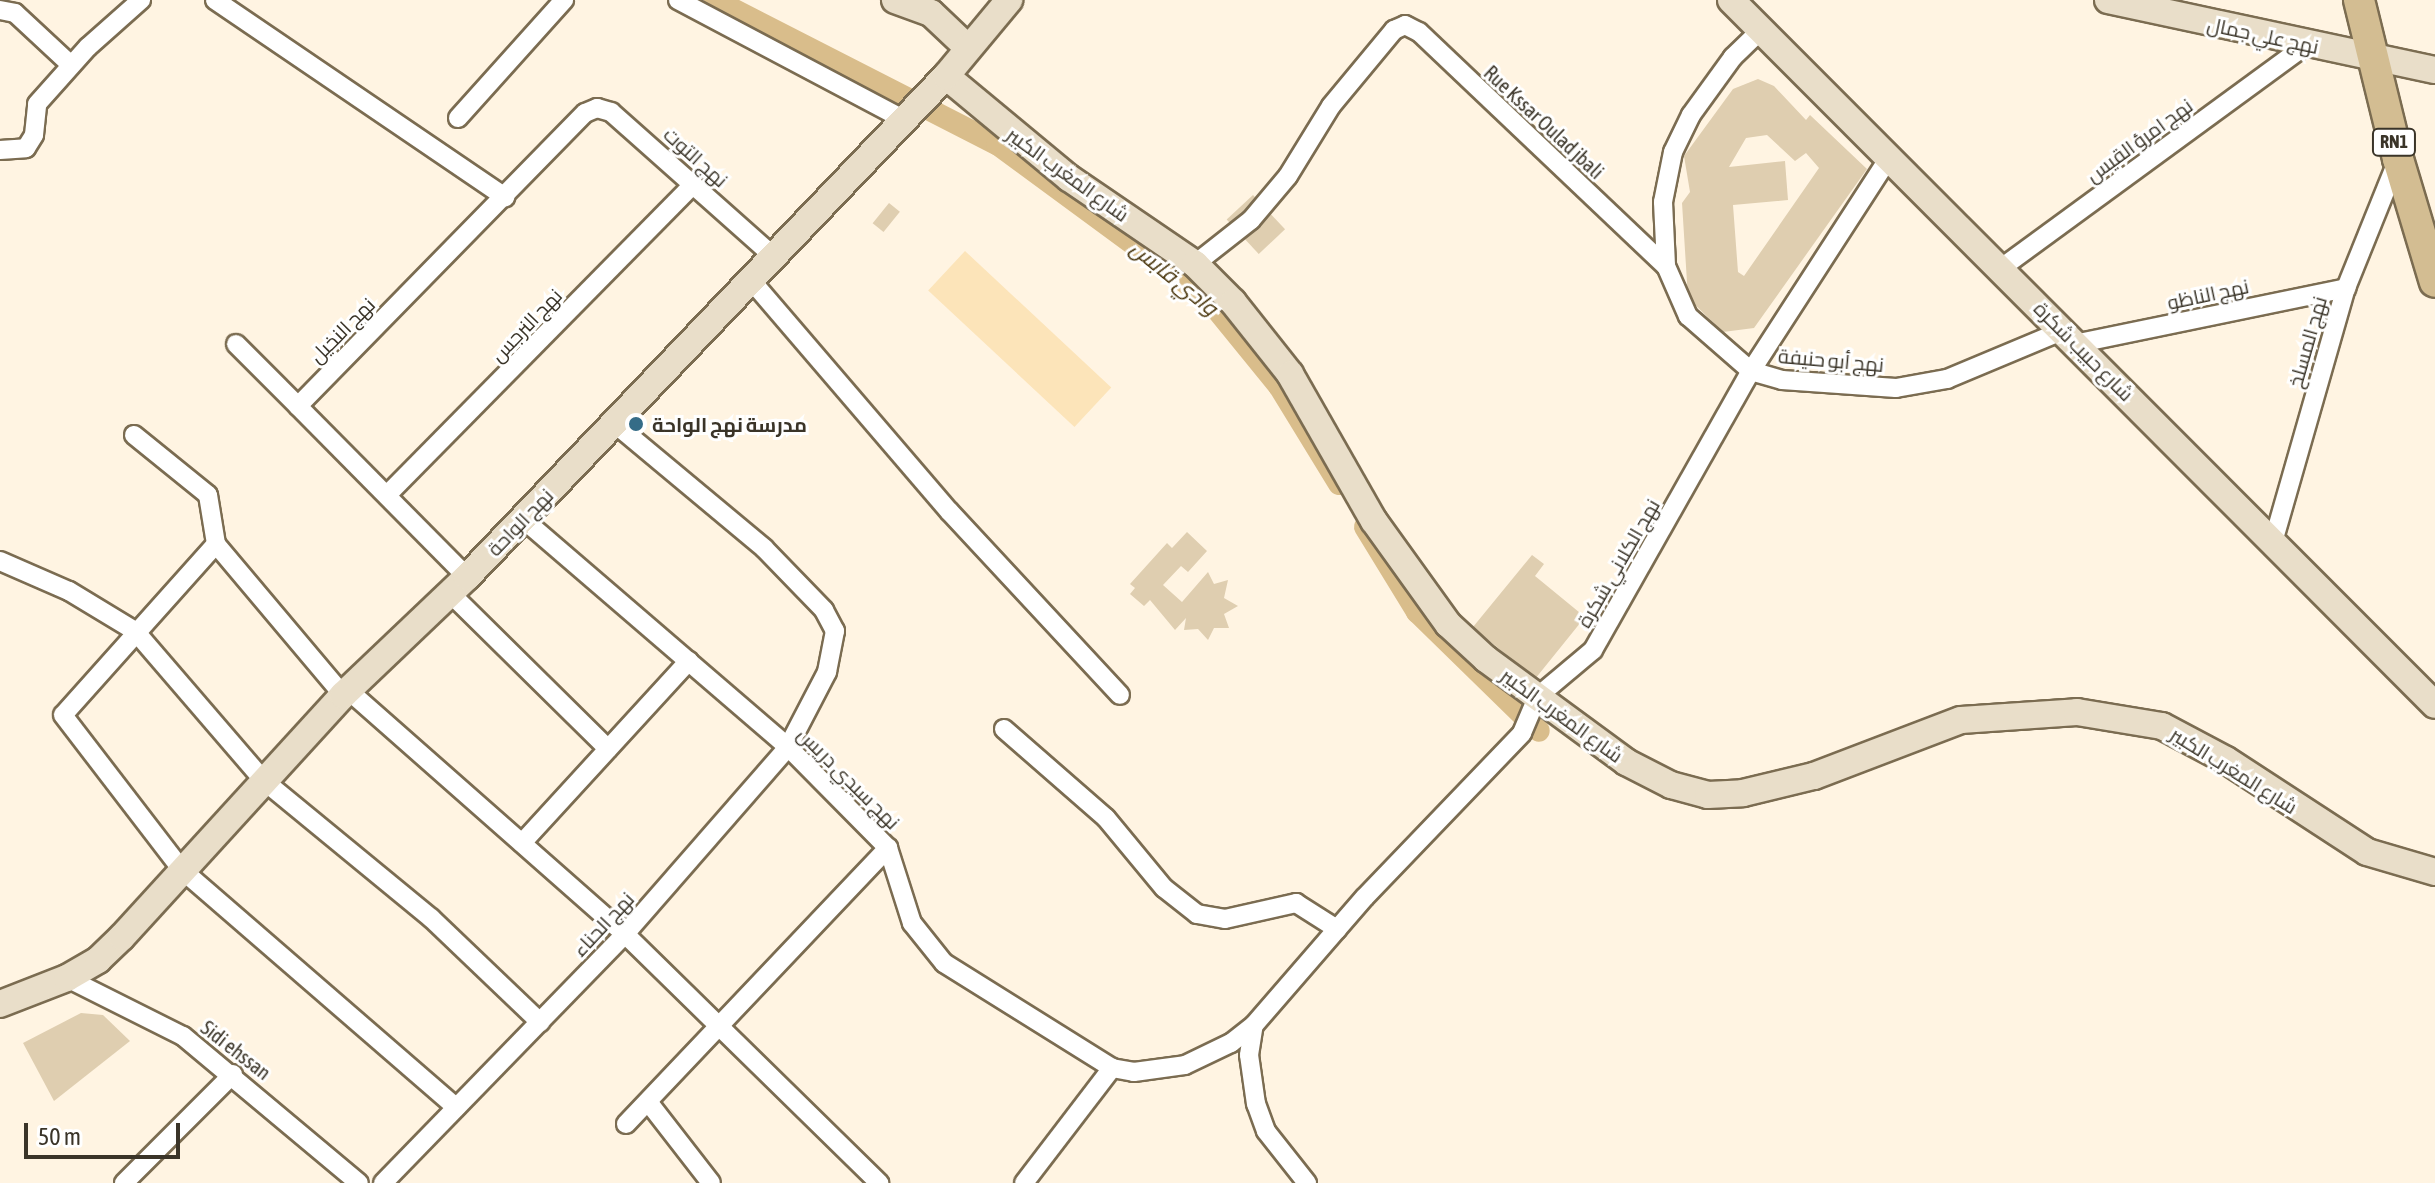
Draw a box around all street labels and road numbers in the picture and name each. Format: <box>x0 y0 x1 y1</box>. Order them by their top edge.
street label: نهج علي جمال <box>2205 11 2321 59</box>
street label: Rue Kssar Oulad jbali <box>1479 60 1609 184</box>
street label: نهج امرؤ القيس <box>2081 93 2197 187</box>
street label: نهج التوت <box>659 122 733 192</box>
street label: شارع المغرب الكبير <box>1002 122 1134 226</box>
road number: RN1 <box>2370 128 2418 156</box>
street label: نهج الناظو <box>2165 274 2251 314</box>
street label: نهج النرجس <box>485 283 567 367</box>
street label: نهج النخيل <box>304 292 380 368</box>
street label: نهج المسلخ <box>2282 293 2332 391</box>
street label: شارع حبيب شكرة <box>2029 296 2139 406</box>
street label: نهج أبو حنيفة <box>1777 343 1885 377</box>
street label: نهج الواحة <box>482 483 558 561</box>
street label: نهج الكلاني شكرة <box>1571 494 1665 632</box>
street label: شارع المغرب الكبير <box>1496 663 1628 767</box>
street label: شارع المغرب الكبير <box>2166 721 2302 819</box>
street label: نهج سيدي دريس <box>793 722 905 834</box>
street label: نهج الحناء <box>567 887 639 961</box>
street label: Sidi ehssan <box>196 1015 276 1085</box>

